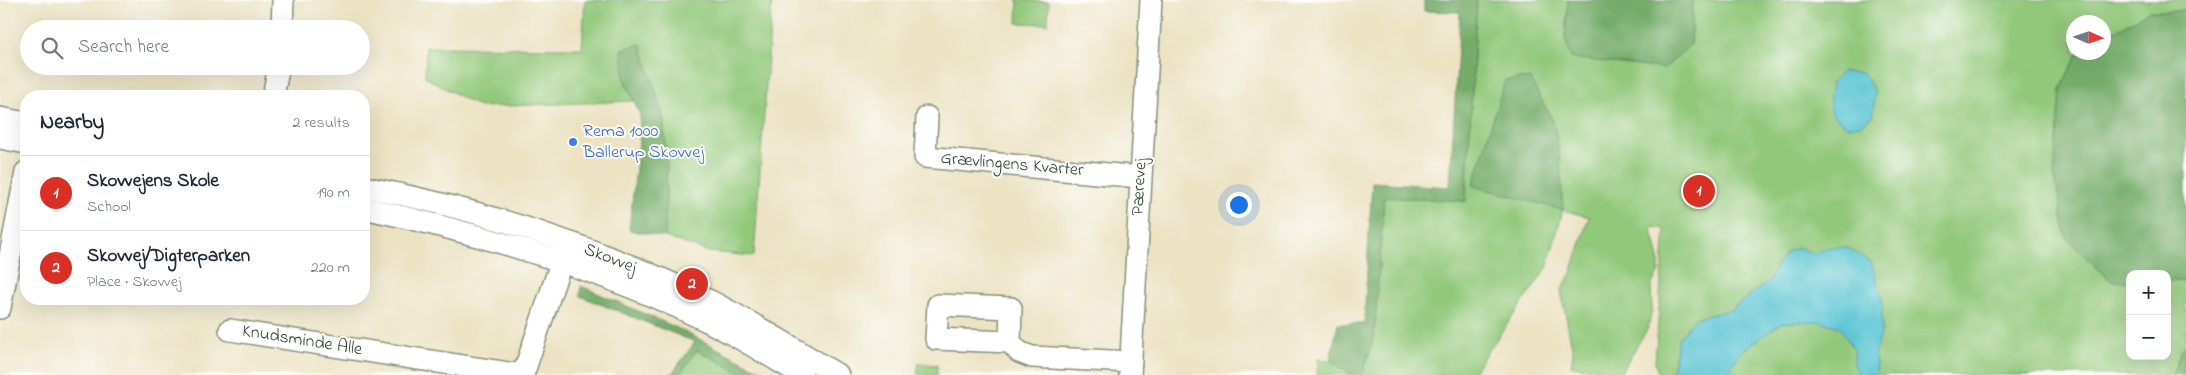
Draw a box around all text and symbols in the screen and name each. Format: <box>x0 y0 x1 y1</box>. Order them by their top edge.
north arrow <box>2066 15 2111 60</box>
search box <box>20 20 370 75</box>
icon: search <box>38 34 66 62</box>
text: Search here <box>78 34 169 61</box>
text: Nearby <box>40 108 104 138</box>
text: 2 results <box>292 111 350 135</box>
place label: Rema 1000 Ballerup Skovvej <box>582 119 704 166</box>
marker: Rema 1000 Ballerup Skovvej <box>567 136 579 148</box>
street label: Grævlingens Kvarter <box>939 146 1085 185</box>
street label: Pærevej <box>1126 157 1155 216</box>
text: Skovvejens Skole <box>87 168 219 195</box>
pin: 1 <box>1683 172 1715 210</box>
text: 1 <box>53 181 59 205</box>
text: 190 m <box>317 181 350 205</box>
your location <box>1226 192 1252 218</box>
text: School <box>87 195 131 219</box>
street label: Skovvej <box>580 237 641 281</box>
text: Skovvej/Digterparken <box>87 243 250 270</box>
text: 2 <box>52 256 60 280</box>
text: 220 m <box>311 256 350 280</box>
pin: 2 <box>676 265 708 303</box>
text: Place · Skovvej <box>87 270 181 294</box>
map controls <box>2126 270 2171 360</box>
button: + <box>2126 270 2171 315</box>
button: − <box>2126 315 2171 360</box>
street label: Knudsminde Alle <box>240 319 365 363</box>

